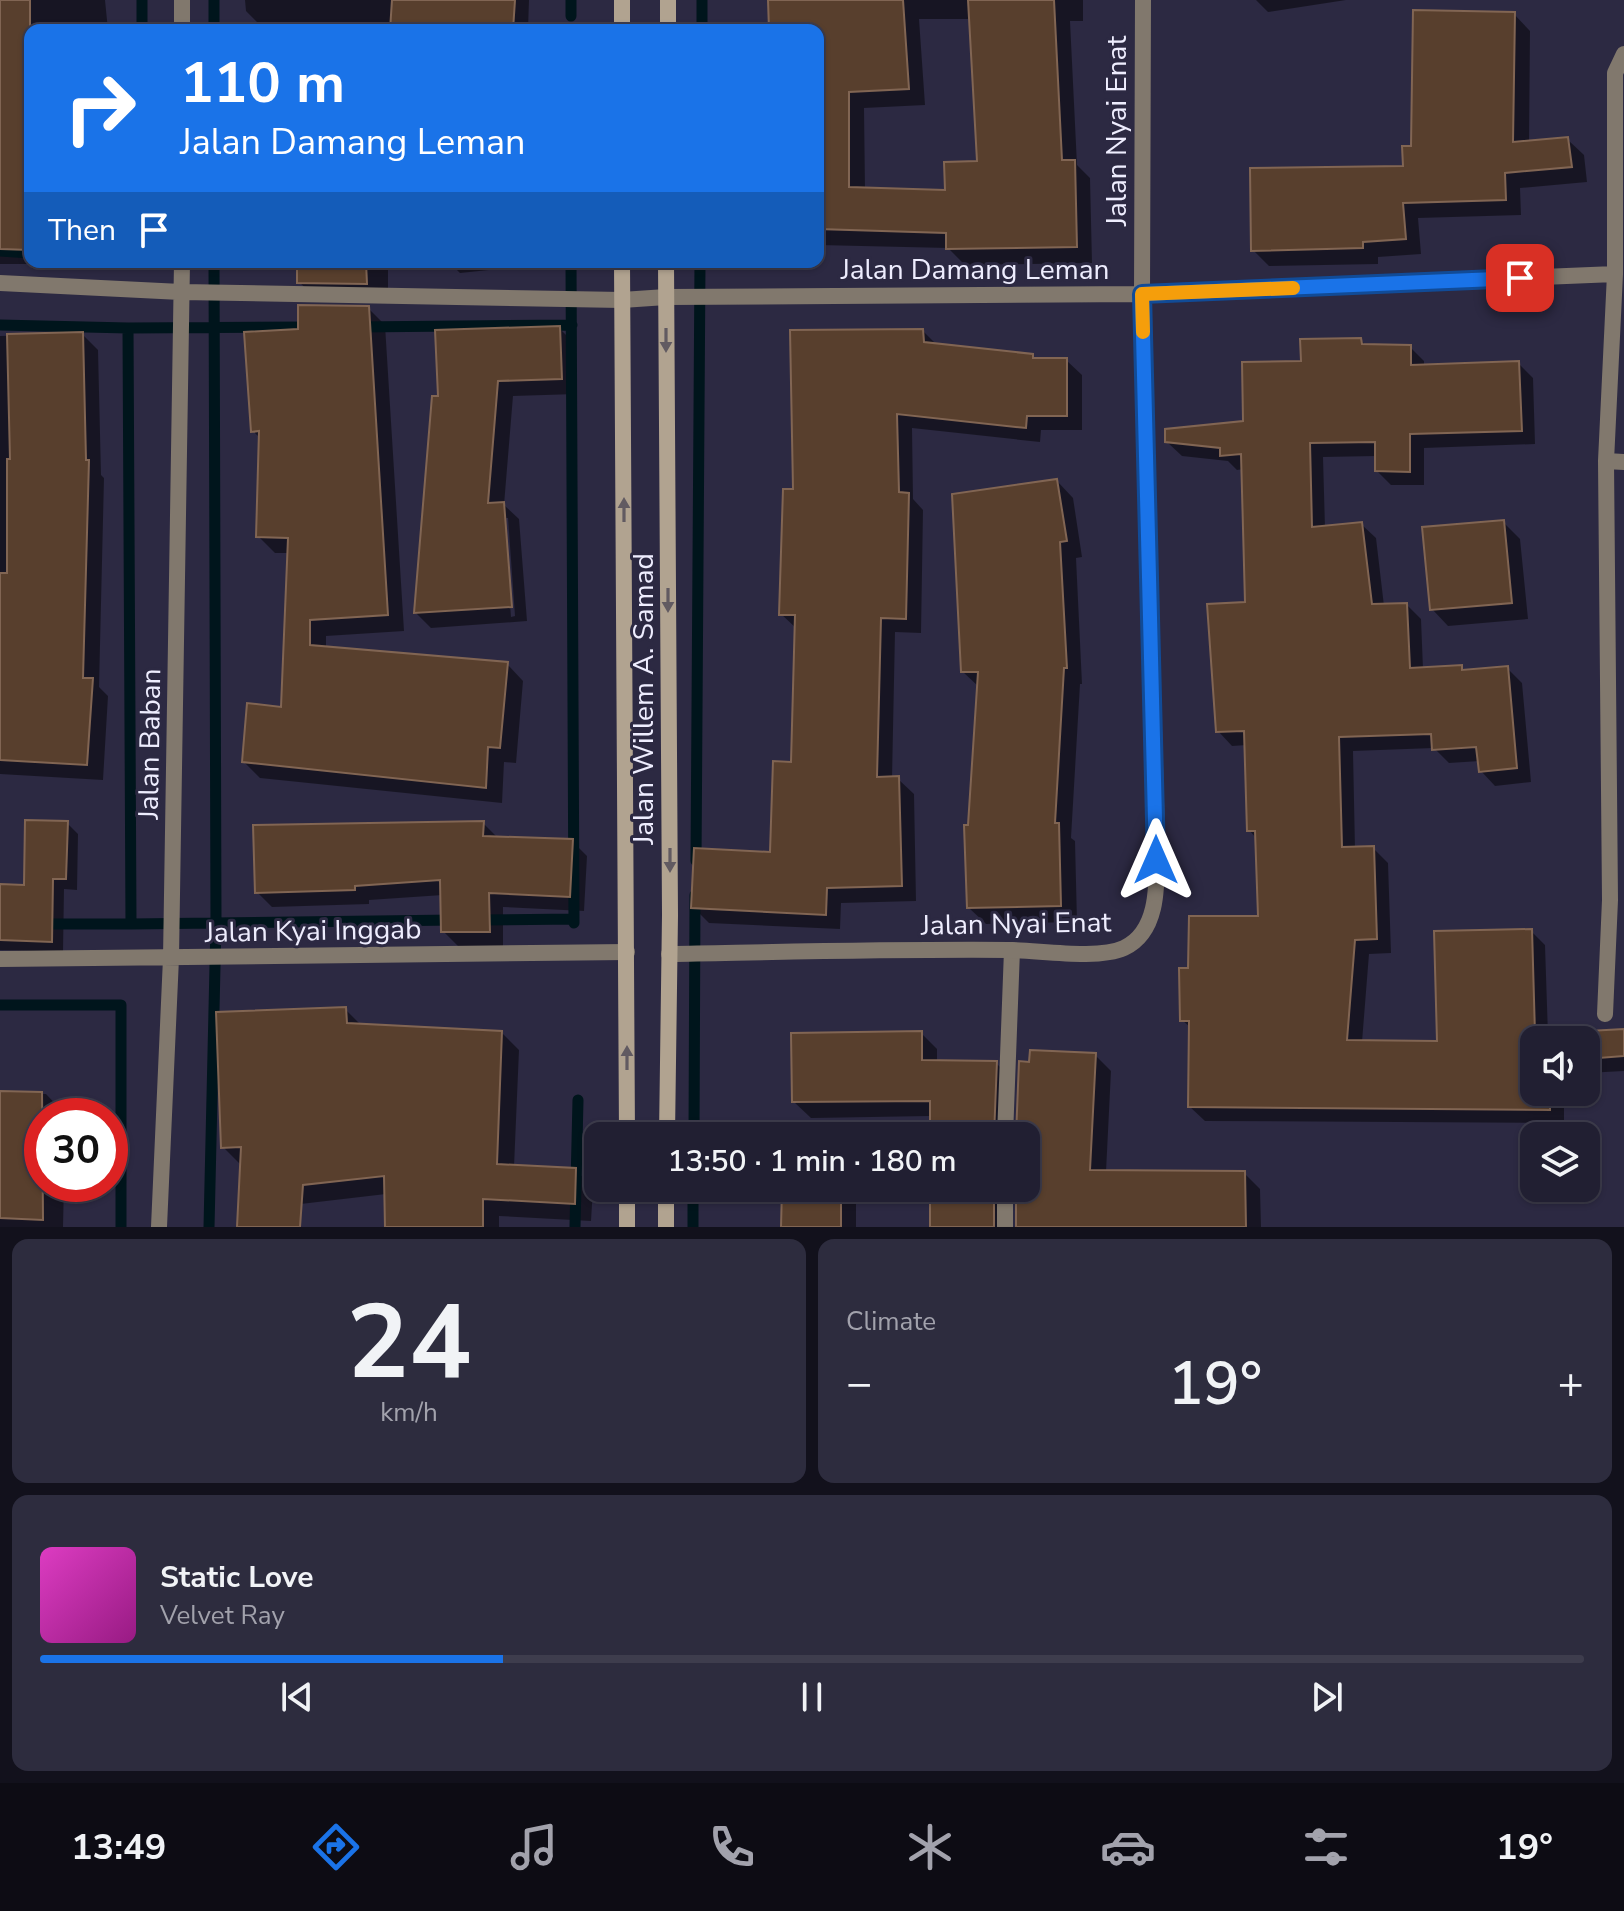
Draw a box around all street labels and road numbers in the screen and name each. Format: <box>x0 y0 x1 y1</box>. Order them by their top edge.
street label: Jalan Nyai Enat <box>1098 36 1136 227</box>
street label: Jalan Damang Leman <box>840 251 1109 289</box>
street label: Jalan Willem A. Samad <box>625 553 663 846</box>
street label: Jalan Baban <box>130 668 170 821</box>
street label: Jalan Nyai Enat <box>920 903 1112 945</box>
street label: Jalan Kyai Inggab <box>203 910 422 952</box>

